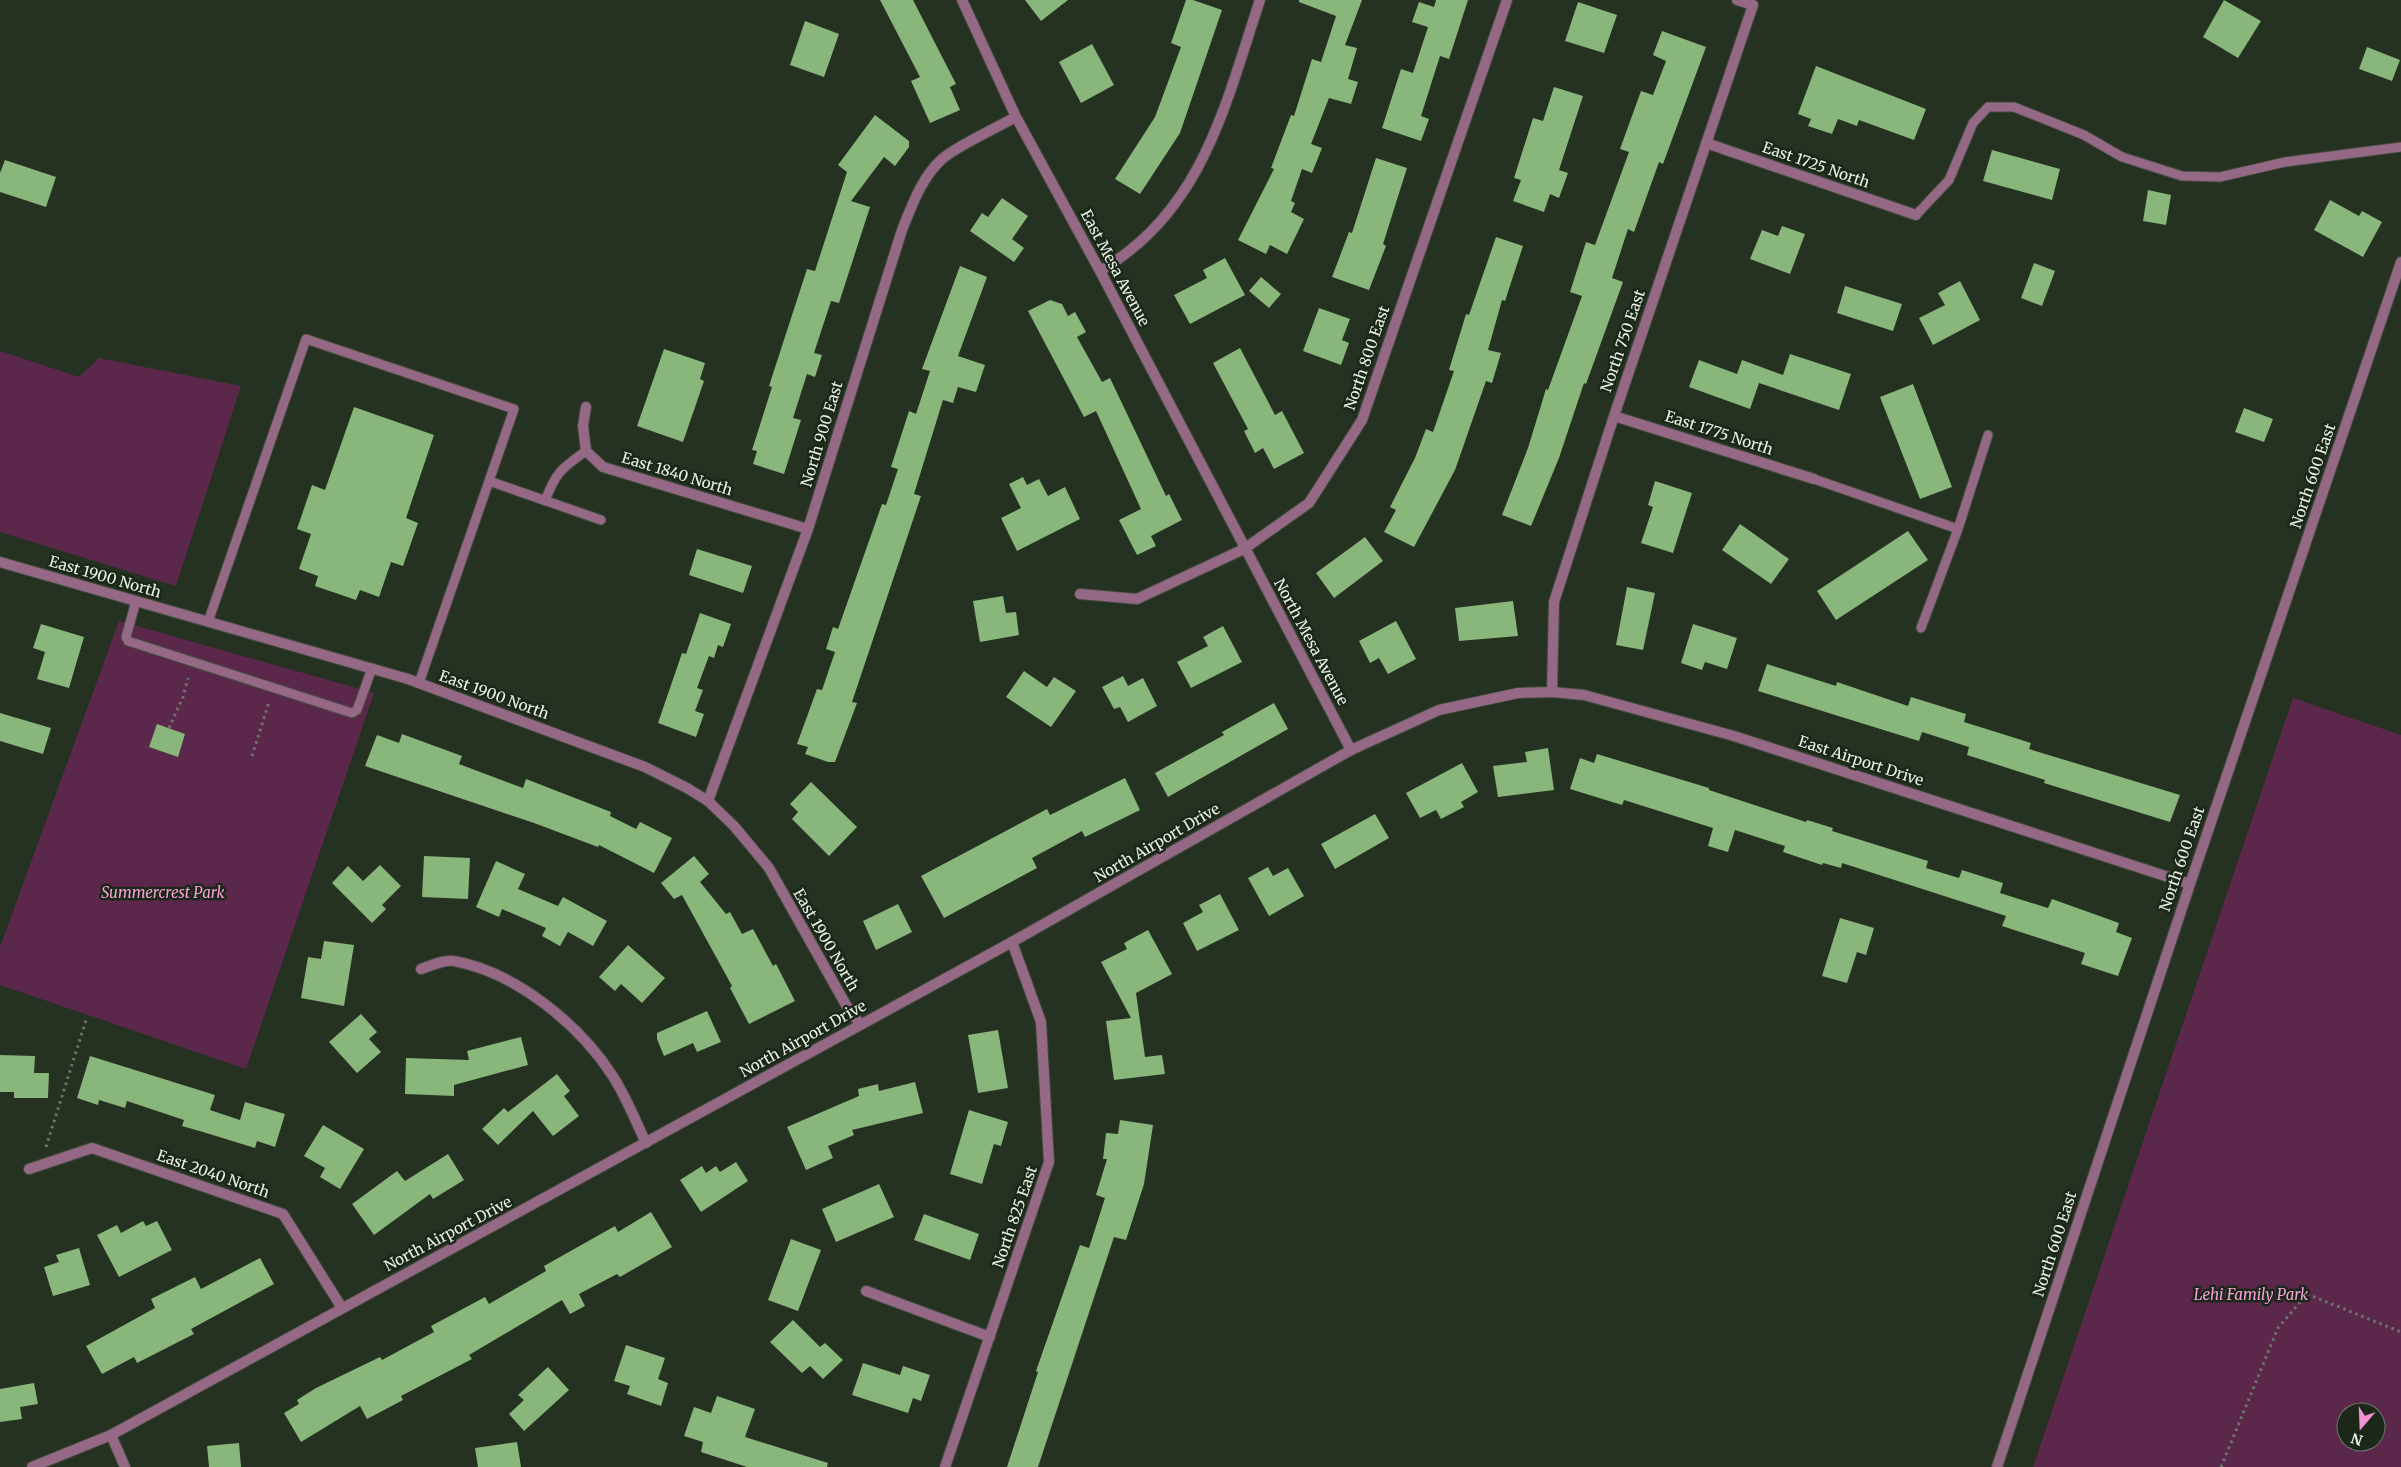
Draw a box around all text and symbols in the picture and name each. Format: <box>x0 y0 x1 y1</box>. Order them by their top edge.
street label: East 1725 North <box>1760 137 1872 192</box>
street label: East Mesa Avenue <box>1077 206 1154 330</box>
street label: North 750 East <box>1596 287 1649 395</box>
street label: North 800 East <box>1340 303 1393 413</box>
street label: North 900 East <box>796 379 847 489</box>
street label: East 1775 North <box>1663 406 1776 459</box>
street label: North 600 East <box>2286 421 2339 531</box>
street label: East 1840 North <box>619 448 735 499</box>
street label: East 1900 North <box>47 551 163 602</box>
street label: North Mesa Avenue <box>1270 575 1353 708</box>
street label: East 1900 North <box>437 666 552 723</box>
street label: East Airport Drive <box>1796 731 1926 790</box>
street label: North Airport Drive <box>1091 799 1223 886</box>
street label: North 600 East <box>2155 804 2208 914</box>
park label: Summercrest Park <box>101 883 226 902</box>
street label: East 1900 North <box>789 885 864 995</box>
street label: North Airport Drive <box>736 996 870 1081</box>
street label: East 2040 North <box>154 1145 272 1202</box>
street label: North 825 East <box>988 1163 1041 1270</box>
street label: North 600 East <box>2029 1189 2081 1299</box>
street label: North Airport Drive <box>381 1192 515 1275</box>
park label: Lehi Family Park <box>2194 1285 2309 1304</box>
north arrow <box>2336 1402 2386 1452</box>
text: N <box>2349 1429 2365 1450</box>

